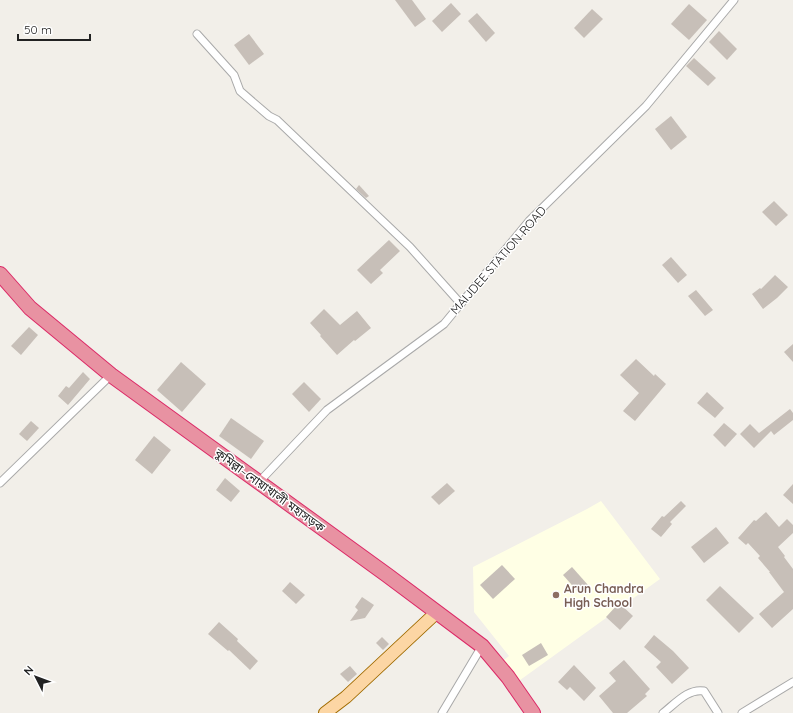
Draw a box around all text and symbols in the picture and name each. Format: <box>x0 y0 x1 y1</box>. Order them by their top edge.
scale bar <box>18 16 90 42</box>
text: 50 m <box>24 22 52 37</box>
street label: MAIJDEE STATION ROAD <box>447 203 549 317</box>
street label: কুমিল্লা–নোয়াখালী মহাসড়ক <box>211 445 328 536</box>
place label: Arun Chandra High School <box>564 581 644 610</box>
marker: Arun Chandra High School <box>551 590 561 600</box>
north arrow <box>16 657 56 697</box>
text: N <box>21 663 36 678</box>

